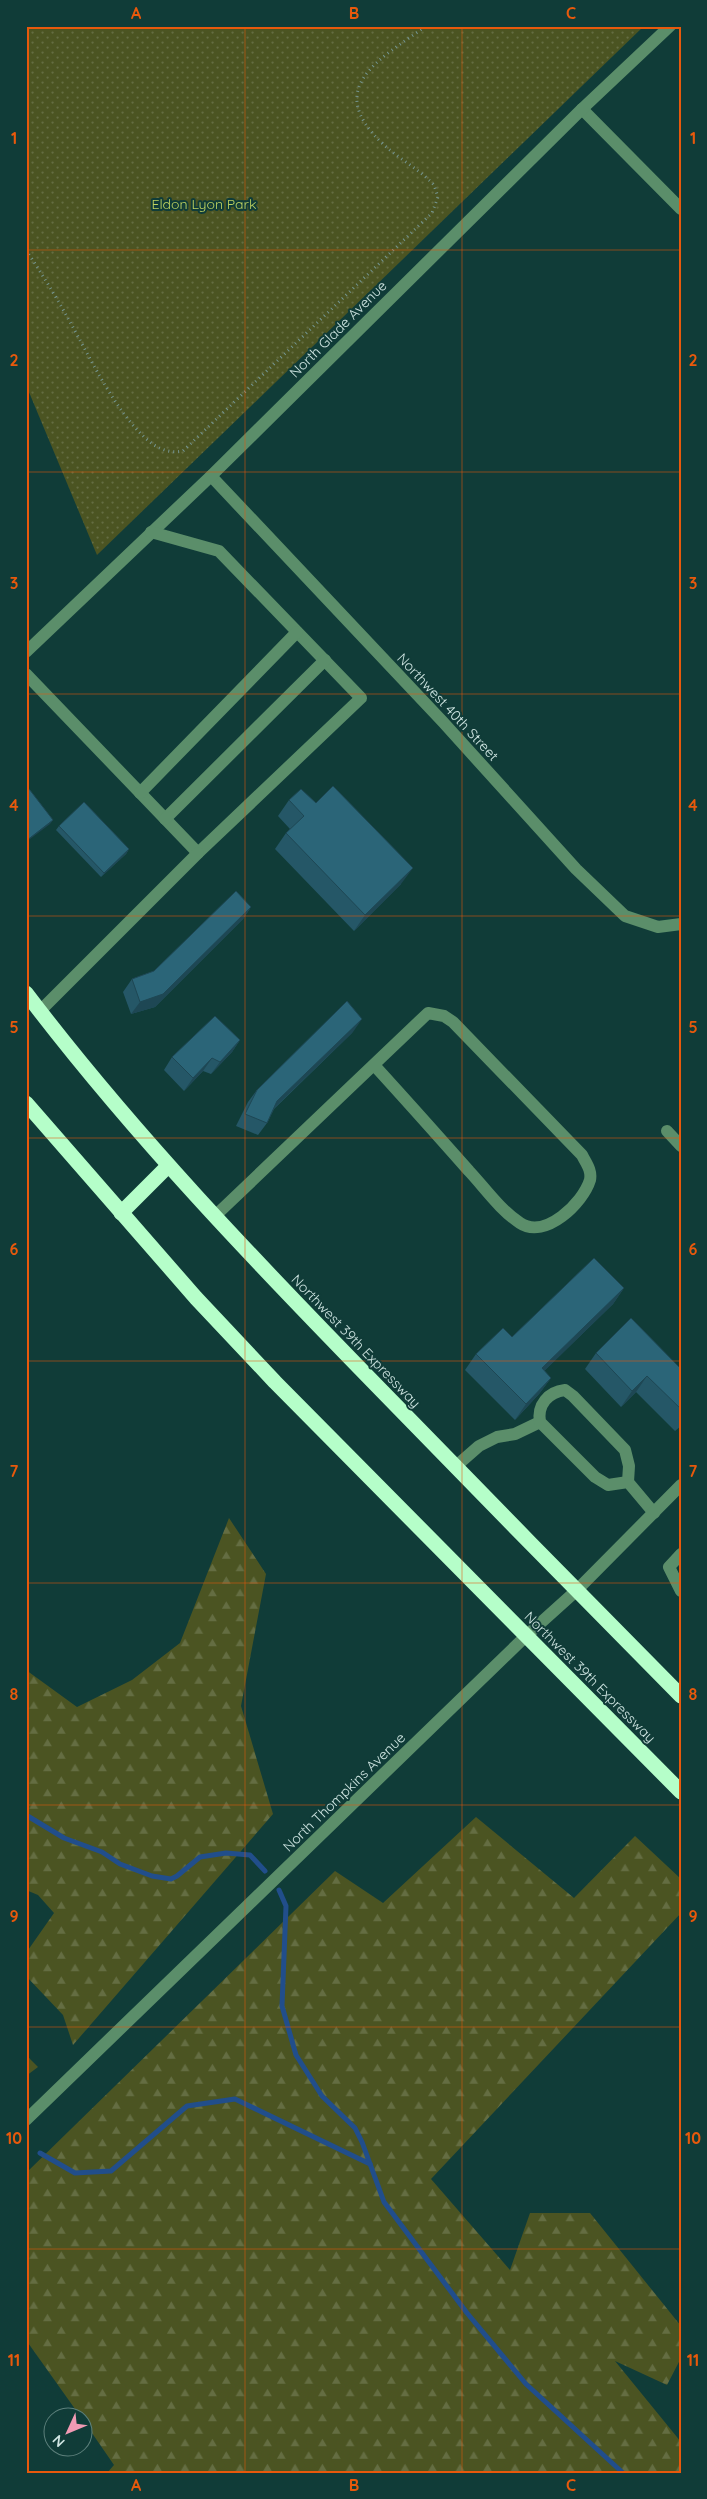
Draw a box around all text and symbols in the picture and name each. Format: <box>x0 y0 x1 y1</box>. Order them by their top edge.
text: A <box>131 3 142 23</box>
text: B <box>349 3 359 23</box>
text: C <box>566 3 576 23</box>
text: 1 <box>11 128 17 148</box>
text: 1 <box>690 128 696 148</box>
park label: Eldon Lyon Park <box>152 195 256 213</box>
street label: North Glade Avenue <box>286 277 390 381</box>
text: 2 <box>9 350 19 370</box>
text: 2 <box>688 350 698 370</box>
text: 3 <box>10 573 18 593</box>
text: 3 <box>689 573 697 593</box>
street label: Northwest 40th Street <box>393 649 503 765</box>
text: 4 <box>9 795 19 815</box>
text: 4 <box>688 795 698 815</box>
text: 5 <box>9 1017 19 1037</box>
text: 5 <box>688 1017 698 1037</box>
text: 6 <box>10 1239 19 1259</box>
text: 6 <box>689 1239 698 1259</box>
street label: Northwest 39th Expressway <box>288 1271 424 1411</box>
text: 7 <box>10 1461 19 1481</box>
text: 7 <box>689 1461 698 1481</box>
street label: Northwest 39th Expressway <box>521 1608 659 1746</box>
text: 8 <box>10 1684 19 1704</box>
text: 8 <box>689 1684 698 1704</box>
street label: North Thompkins Avenue <box>279 1729 409 1855</box>
text: 9 <box>9 1906 19 1926</box>
text: 9 <box>688 1906 698 1926</box>
text: 10 <box>6 2128 22 2148</box>
text: 10 <box>685 2128 701 2148</box>
text: 11 <box>8 2350 20 2370</box>
text: 11 <box>687 2350 699 2370</box>
north arrow <box>42 2406 92 2456</box>
text: N <box>49 2431 69 2451</box>
text: A <box>131 2475 142 2495</box>
text: B <box>349 2475 359 2495</box>
text: C <box>566 2475 576 2495</box>

